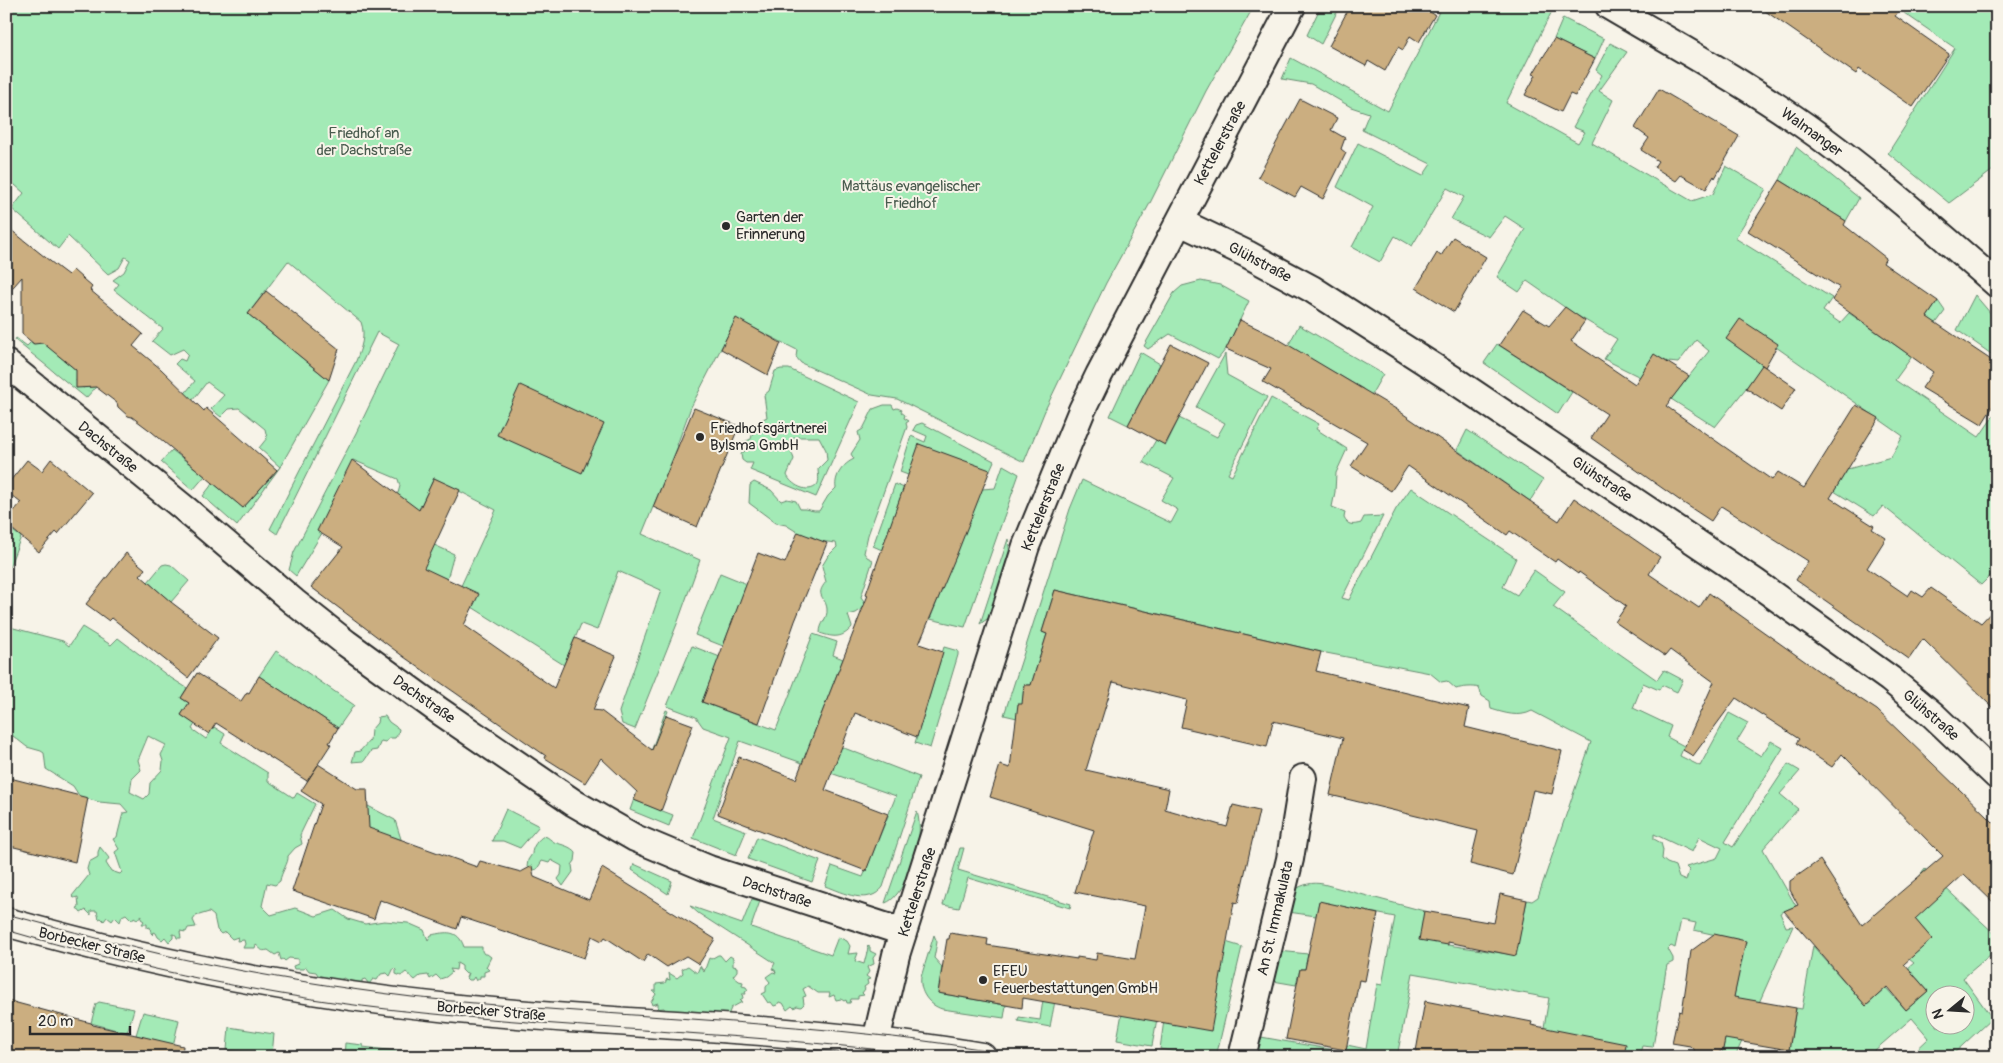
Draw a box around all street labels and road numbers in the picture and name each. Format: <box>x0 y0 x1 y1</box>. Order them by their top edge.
street label: Kettelerstraße <box>1190 97 1251 189</box>
street label: Walmanger <box>1777 104 1847 162</box>
street label: Glühstraße <box>1225 238 1295 287</box>
street label: Dachstraße <box>74 417 142 478</box>
street label: Glühstraße <box>1568 452 1636 507</box>
street label: Kettelerstraße <box>1017 460 1070 554</box>
street label: Dachstraße <box>389 671 459 728</box>
street label: Glühstraße <box>1898 686 1963 746</box>
street label: Kettelerstraße <box>894 844 941 939</box>
street label: An St. Immakulata <box>1253 859 1298 978</box>
street label: Dachstraße <box>740 872 814 913</box>
street label: Borbecker Straße <box>37 923 148 968</box>
street label: Borbecker Straße <box>436 997 547 1026</box>

